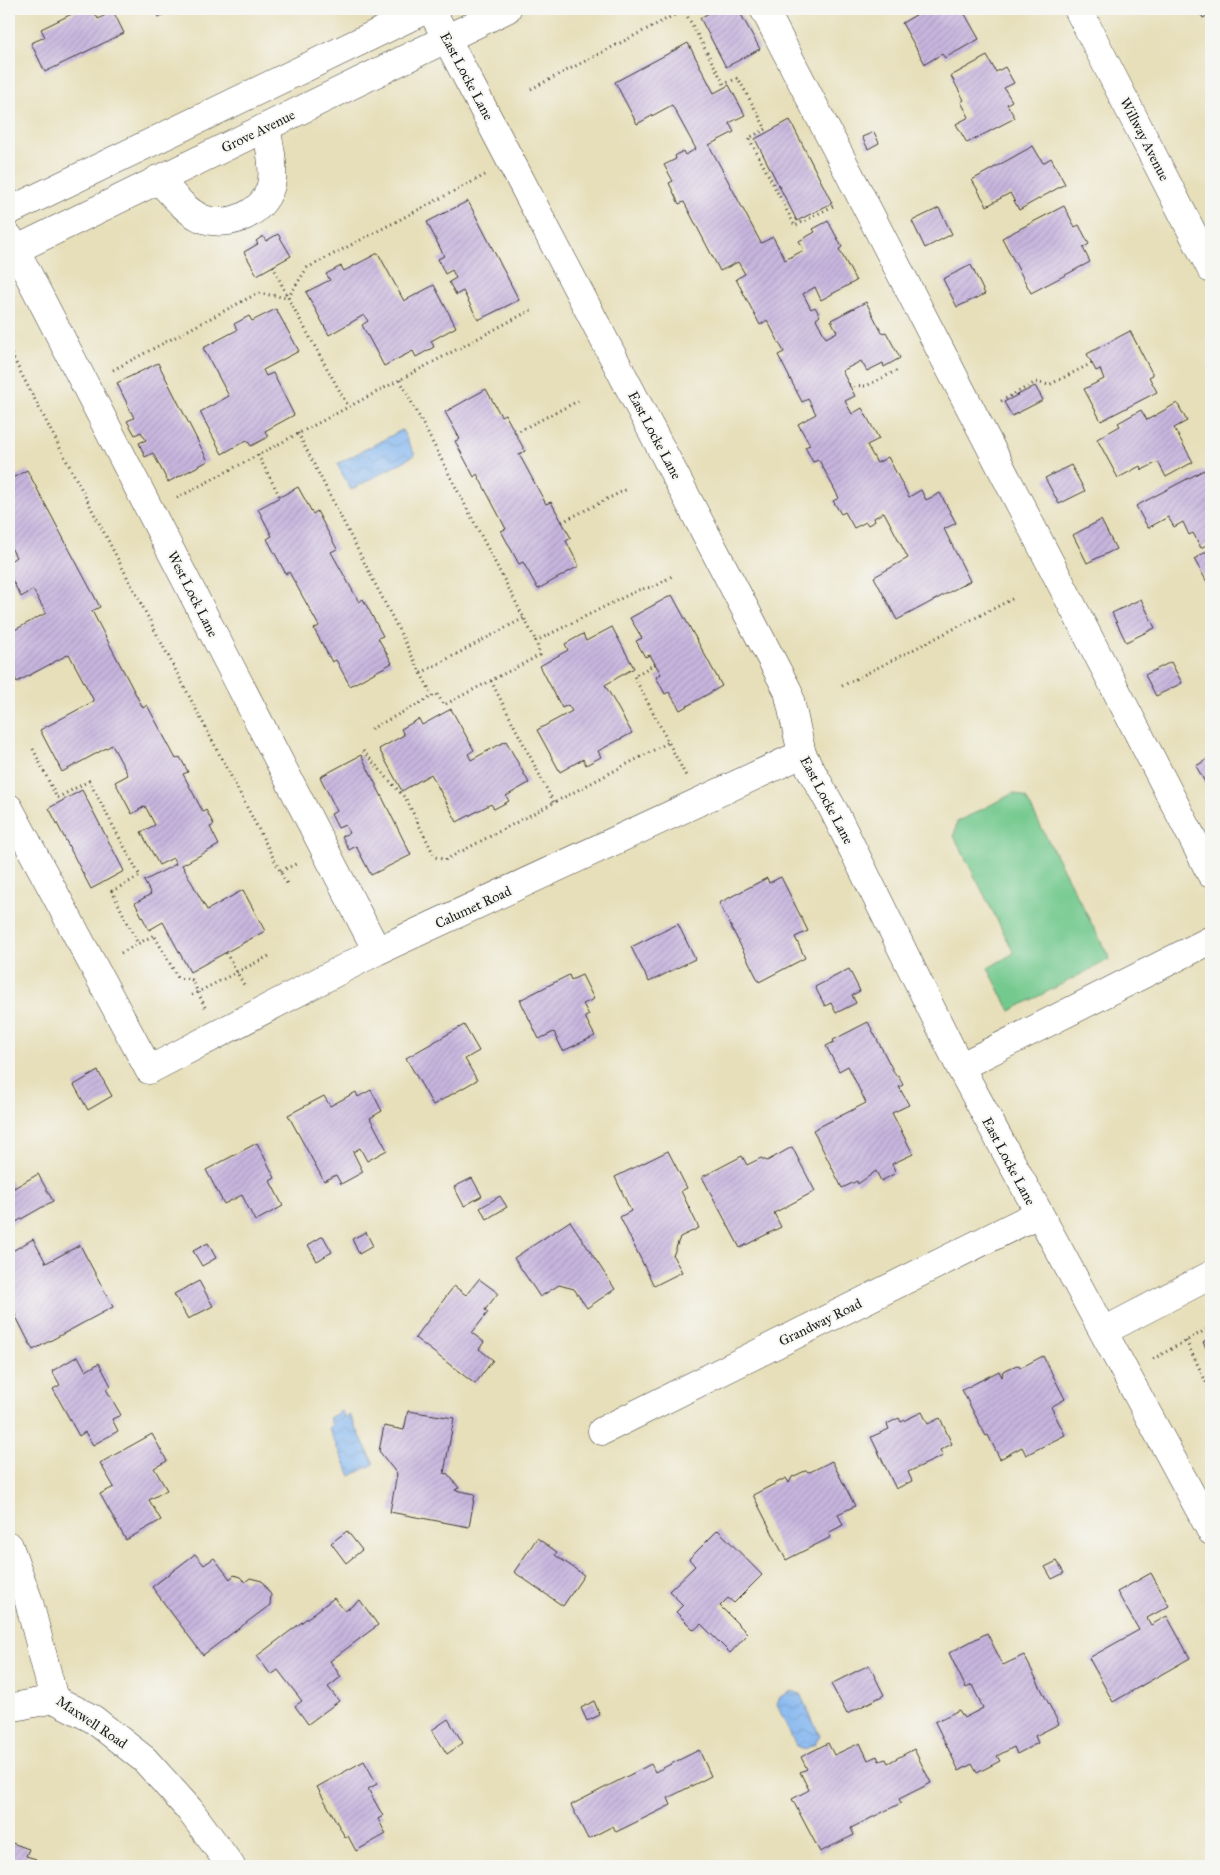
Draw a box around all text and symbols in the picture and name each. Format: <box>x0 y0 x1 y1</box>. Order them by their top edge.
street label: East Locke Lane <box>436 29 497 123</box>
street label: Willway Avenue <box>1116 95 1173 184</box>
street label: Grove Avenue <box>219 106 298 157</box>
street label: East Locke Lane <box>624 388 685 482</box>
street label: West Lock Lane <box>164 548 222 640</box>
street label: East Locke Lane <box>796 753 857 847</box>
street label: Calumet Road <box>432 882 514 932</box>
street label: East Locke Lane <box>978 1114 1039 1208</box>
street label: Grandway Road <box>776 1295 864 1350</box>
street label: Maxwell Road <box>53 1692 130 1752</box>

